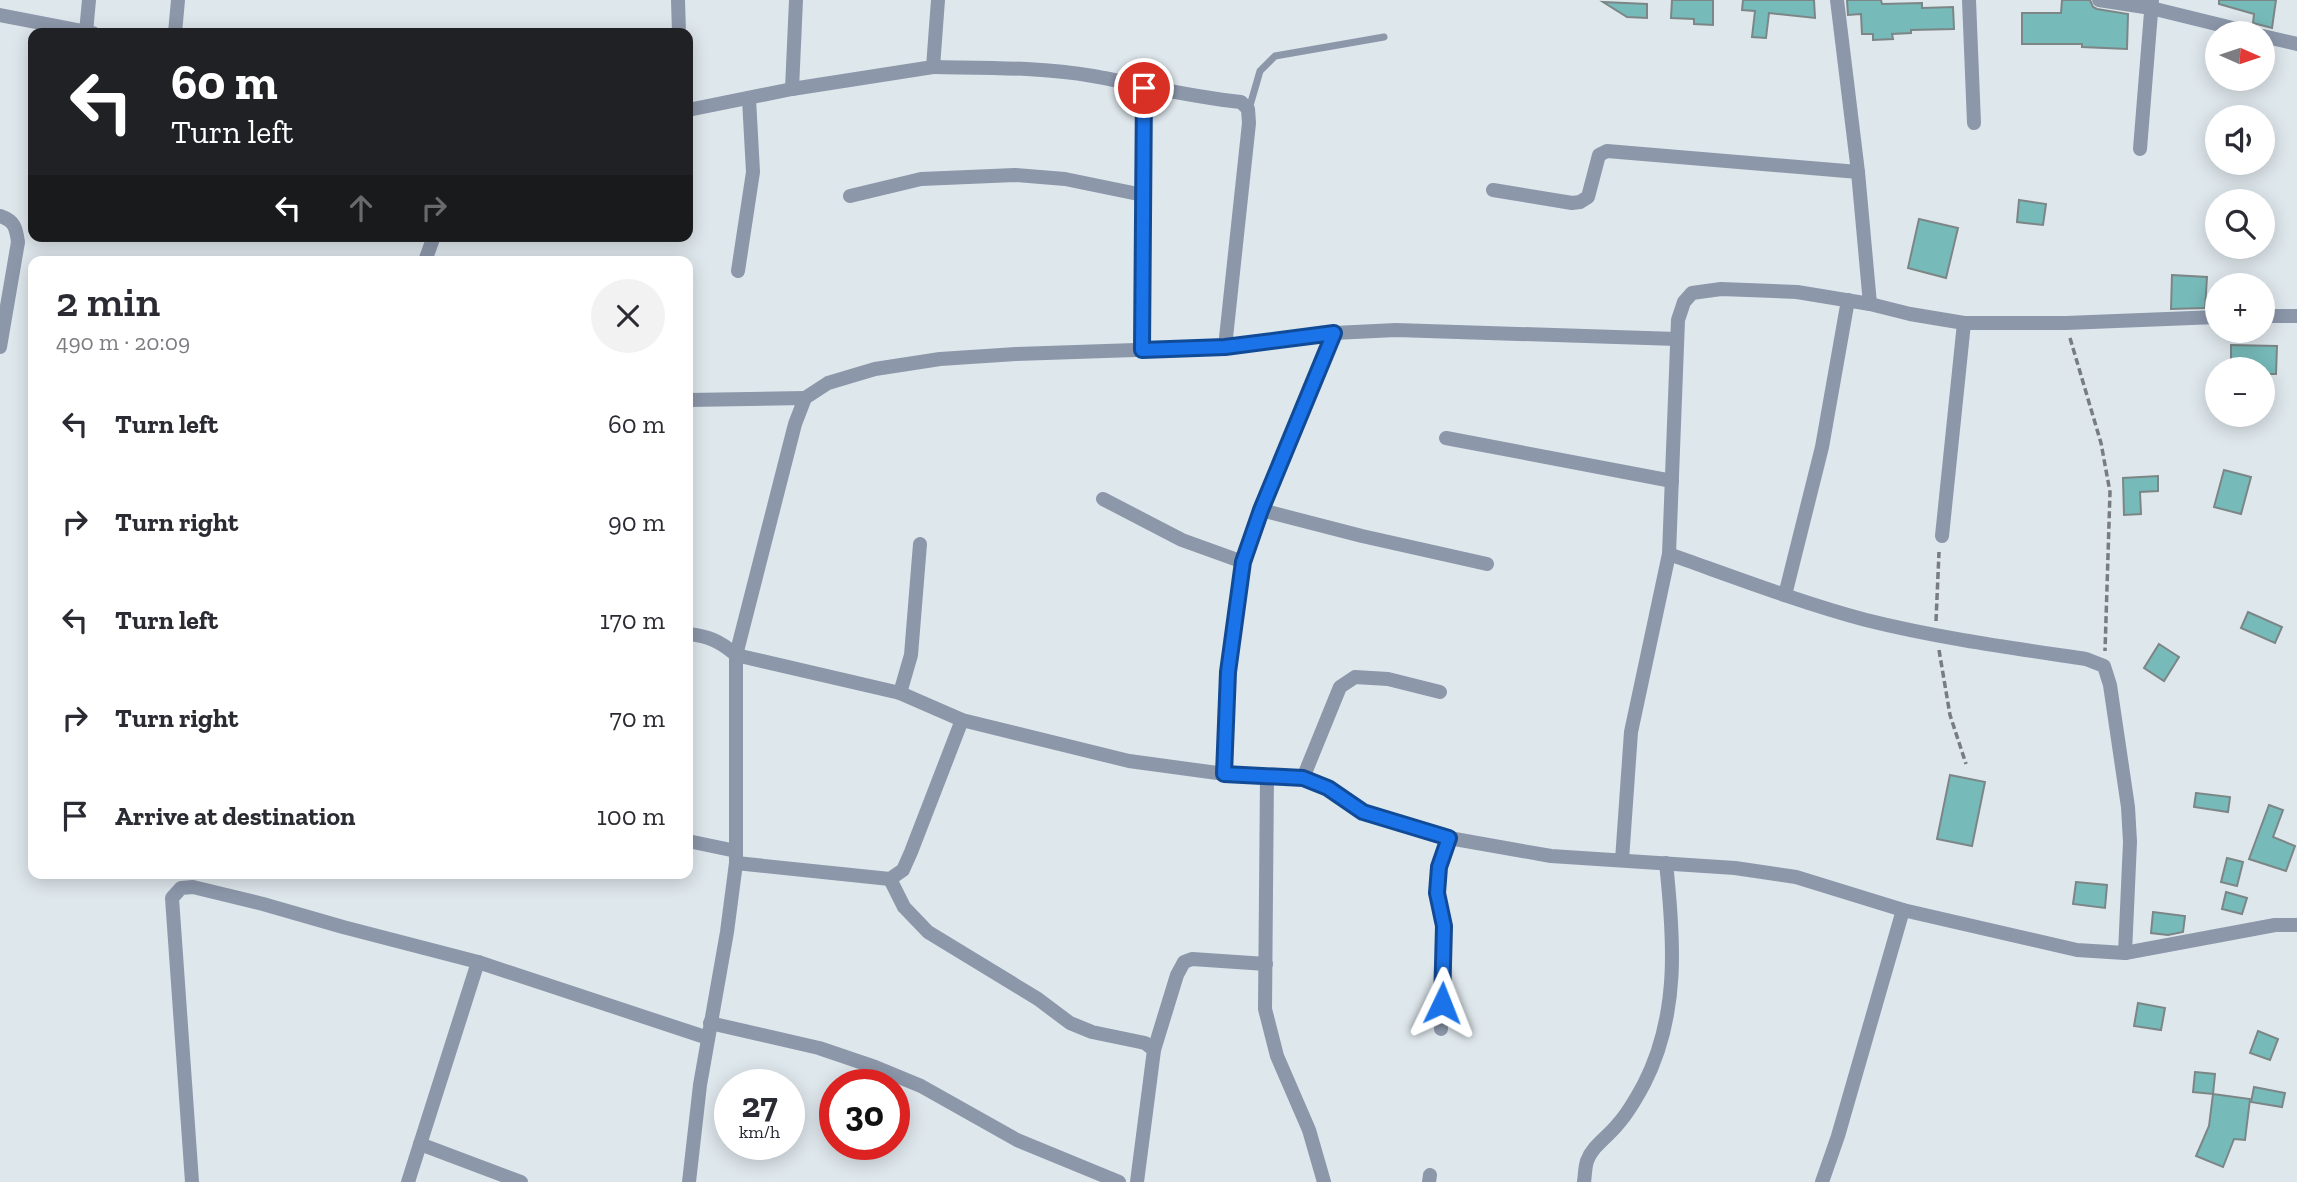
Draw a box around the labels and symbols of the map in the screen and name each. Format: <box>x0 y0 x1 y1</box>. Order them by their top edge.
north arrow <box>2205 21 2275 91</box>
pin <box>1114 58 1174 118</box>
position arrow <box>1405 966 1479 1040</box>
speed limit sign: 30 <box>819 1069 910 1160</box>

